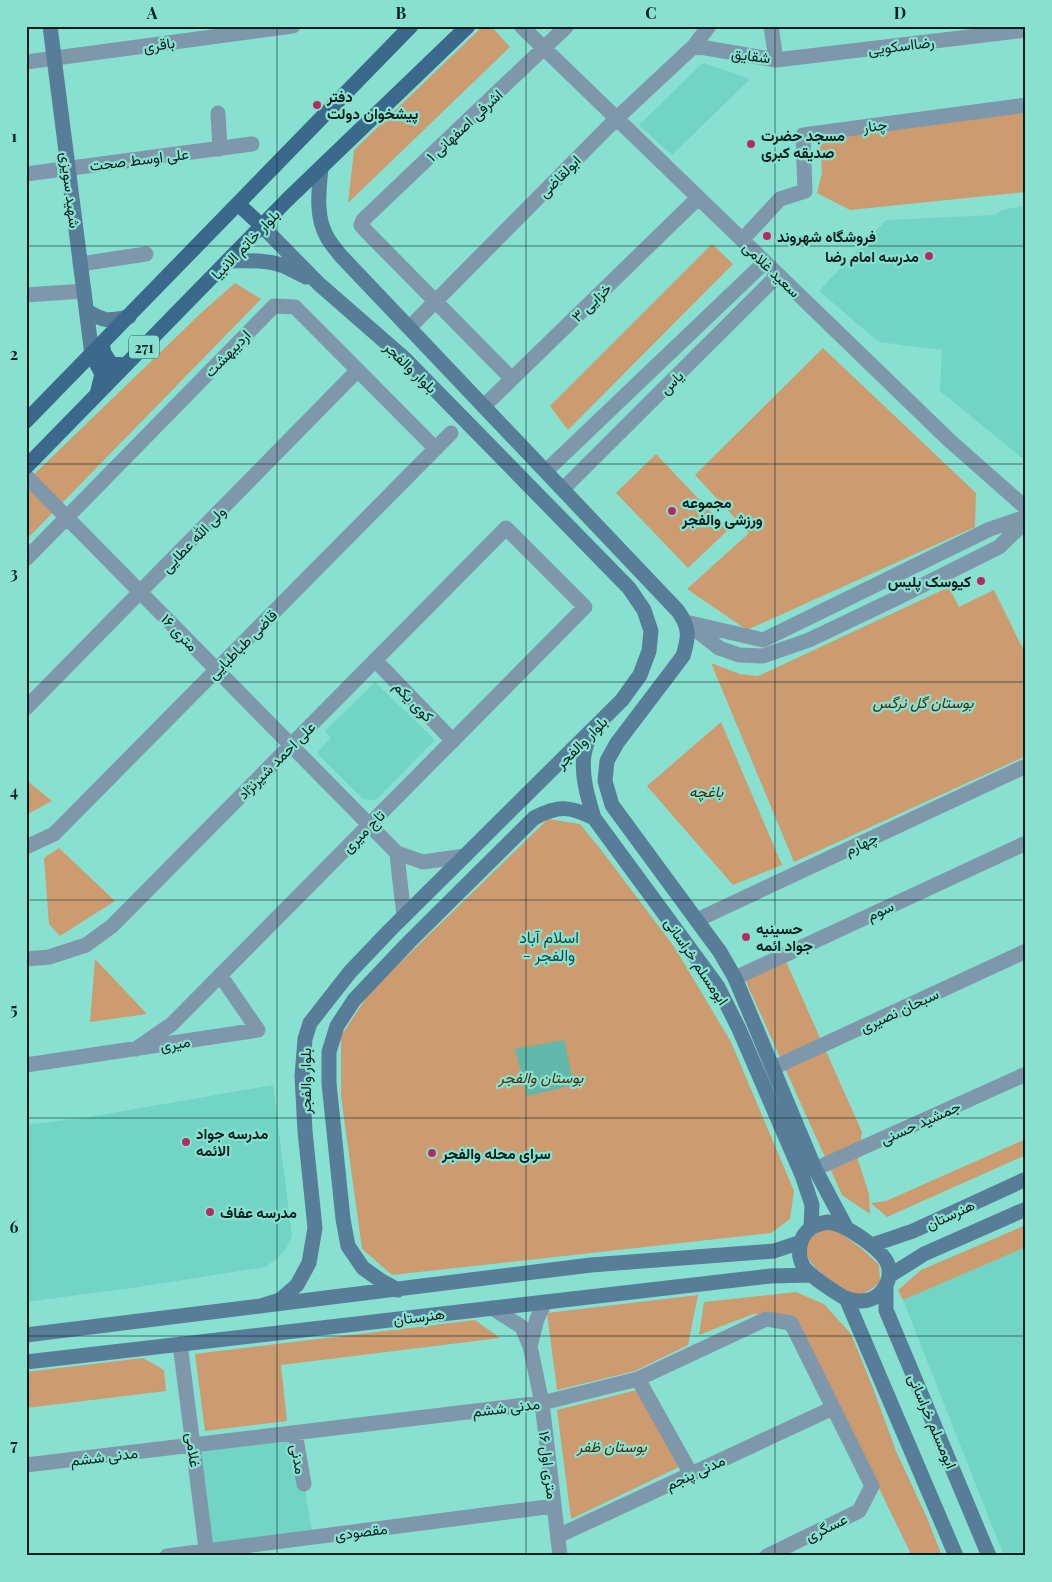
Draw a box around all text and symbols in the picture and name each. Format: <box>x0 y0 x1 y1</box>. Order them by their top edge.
text: A <box>146 2 158 23</box>
text: B <box>396 2 407 23</box>
text: C <box>645 2 657 23</box>
text: D <box>894 2 906 23</box>
street label: رضااسکویی <box>867 31 935 60</box>
street label: باقری <box>142 32 176 57</box>
street label: شقایق <box>730 43 772 68</box>
street label: اشرفی اصفهانی ۱ <box>422 84 507 166</box>
place label: دفتر پیشخوان دولت <box>326 86 418 124</box>
marker: دفتر پیشخوان دولت <box>311 99 323 111</box>
street label: چنار <box>861 113 888 138</box>
text: 1 <box>11 125 17 146</box>
place label: مسجد حضرت صدیقه کبری <box>761 125 845 162</box>
marker: مسجد حضرت صدیقه کبری <box>745 138 757 150</box>
street label: علی اوسط صحت <box>88 143 190 176</box>
street label: ابولقاضی <box>533 150 585 202</box>
street label: شهید سویزی <box>55 151 86 229</box>
street label: بلوار خاتم الانبیا <box>206 204 284 284</box>
place label: فروشگاه شهروند <box>777 226 876 246</box>
marker: فروشگاه شهروند <box>761 230 773 242</box>
street label: سعید غلامی <box>738 237 805 302</box>
place label: مدرسه امام رضا <box>825 246 919 267</box>
marker: مدرسه امام رضا <box>923 250 935 262</box>
street label: خزایی ۳ <box>567 278 616 327</box>
street label: اردیبهشت <box>199 325 255 381</box>
road number: 271 <box>129 336 159 358</box>
street label: بلوار والفجر <box>380 336 442 397</box>
text: 2 <box>10 343 18 364</box>
street label: یاس <box>655 366 688 399</box>
place label: مجموعه ورزشی والفجر <box>681 492 763 529</box>
street label: ولی الله عطایی <box>156 501 231 577</box>
marker: مجموعه ورزشی والفجر <box>666 505 678 517</box>
text: 3 <box>10 562 18 583</box>
place label: کیوسک پلیس <box>888 571 971 592</box>
marker: کیوسک پلیس <box>975 575 987 587</box>
street label: قاضی طباطبایی <box>203 605 282 684</box>
street label: ۱۶ متری <box>156 609 203 656</box>
street label: کوی یکم <box>389 676 439 727</box>
park label: بوستان گل نرگس <box>873 692 974 712</box>
street label: بلوار والفجر <box>550 712 611 773</box>
street label: علی احمد شیرنژاد <box>233 717 320 804</box>
text: 4 <box>10 780 18 801</box>
park label: باغچه <box>689 781 724 802</box>
street label: تاج میری <box>337 805 390 858</box>
street label: چهارم <box>841 827 881 860</box>
street label: سوم <box>863 895 897 926</box>
street label: ابومسلم خراسانی <box>660 913 734 1009</box>
place label: حسینیه جواد ائمه <box>756 918 813 955</box>
district label: اسلام آباد - والفجر <box>519 926 579 966</box>
marker: حسینیه جواد ائمه <box>740 931 752 943</box>
street label: سبحان نصیری <box>856 983 942 1038</box>
text: 5 <box>10 998 18 1019</box>
street label: میری <box>158 1031 192 1056</box>
street label: بلوار والفجر <box>295 1048 315 1115</box>
park label: بوستان والفجر <box>498 1067 584 1087</box>
street label: جمشید حسنی <box>877 1095 964 1150</box>
place label: مدرسه جواد الائمه <box>196 1123 268 1160</box>
marker: مدرسه جواد الائمه <box>180 1136 192 1148</box>
place label: سرای محله والفجر <box>441 1143 551 1163</box>
marker: سرای محله والفجر <box>426 1147 438 1159</box>
street label: هنرستان <box>922 1194 978 1234</box>
place label: مدرسه عفاف <box>220 1202 297 1222</box>
marker: مدرسه عفاف <box>204 1206 216 1218</box>
text: 6 <box>10 1216 19 1237</box>
street label: هنرستان <box>392 1303 446 1329</box>
street label: ابومسلم خراسانی <box>903 1370 962 1472</box>
street label: مدنی ششم <box>471 1393 541 1422</box>
street label: ۱۶ متری اول <box>534 1430 563 1500</box>
street label: غلامی <box>181 1431 206 1469</box>
text: 7 <box>10 1434 18 1455</box>
park label: بوستان ظفر <box>576 1436 647 1456</box>
street label: مدنی ششم <box>69 1442 139 1471</box>
street label: مدنی <box>286 1442 311 1476</box>
street label: مدنی پنجم <box>662 1450 728 1495</box>
street label: عسگری <box>802 1508 851 1547</box>
street label: مقصودی <box>334 1518 389 1545</box>

